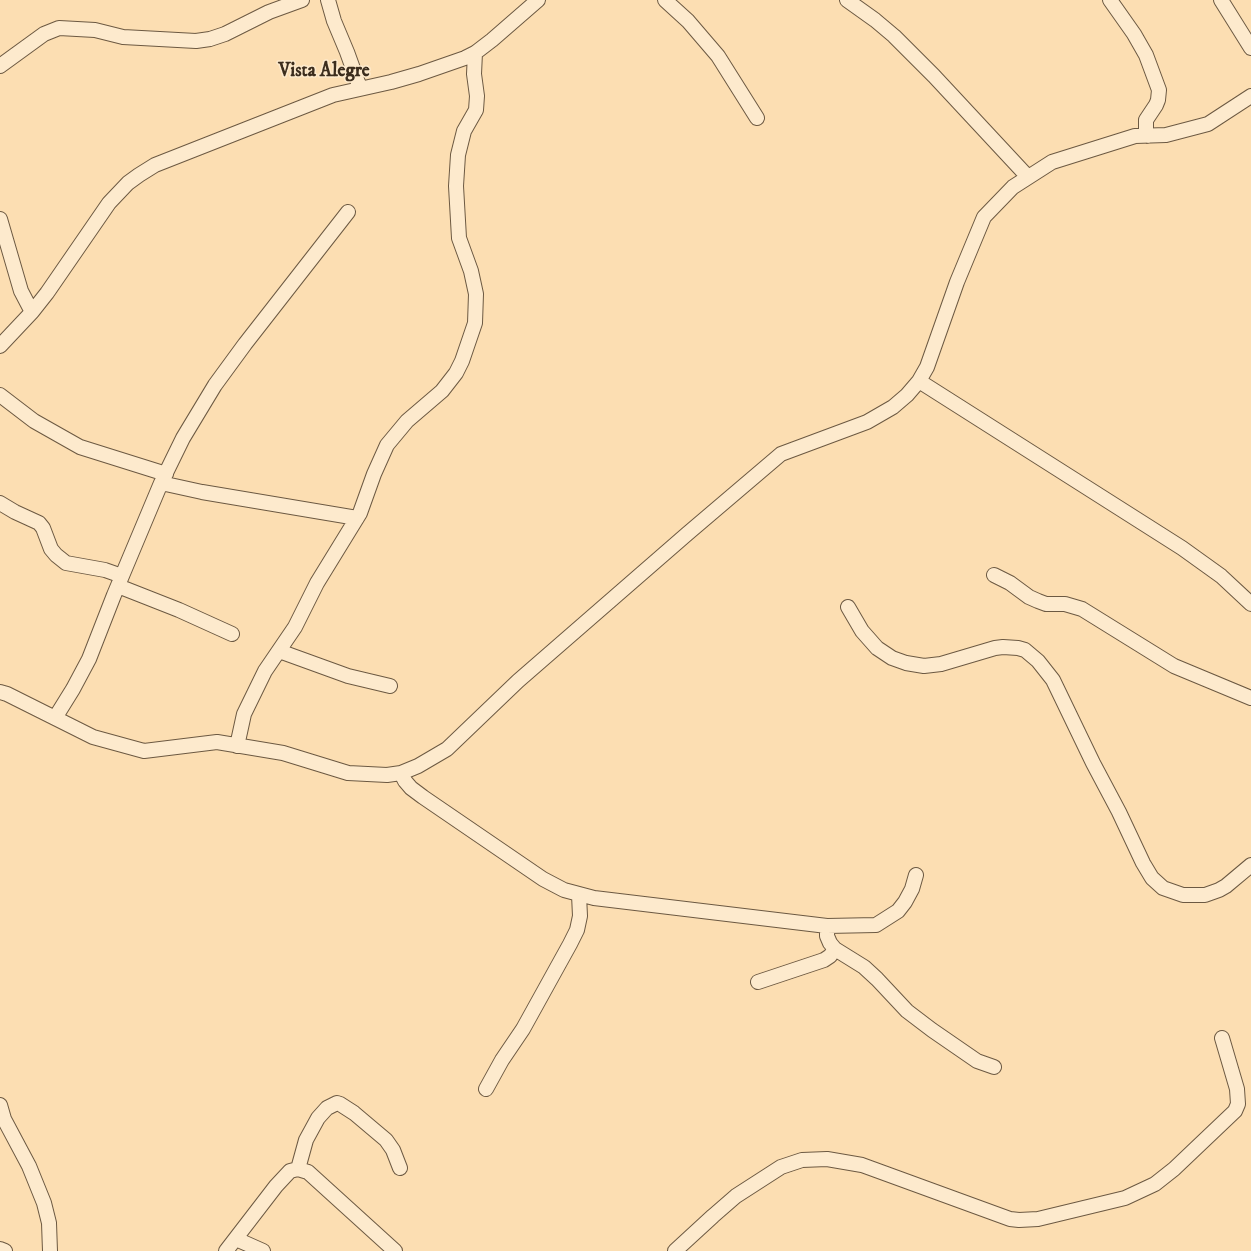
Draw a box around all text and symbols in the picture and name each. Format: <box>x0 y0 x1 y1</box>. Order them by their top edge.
district label: Vista Alegre <box>278 61 370 83</box>

